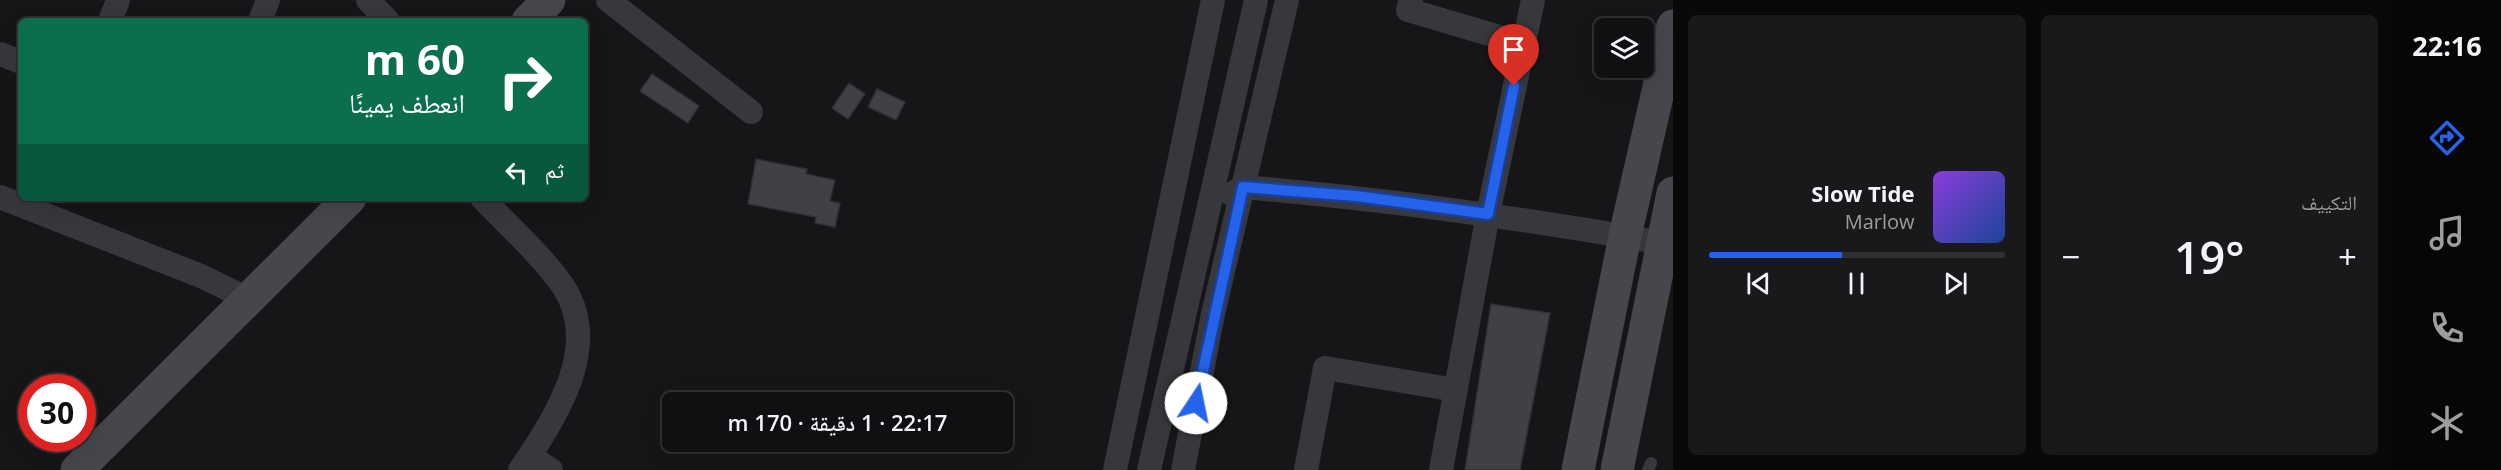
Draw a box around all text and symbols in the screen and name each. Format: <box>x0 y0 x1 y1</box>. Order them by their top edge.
map controls <box>1594 18 1654 78</box>
button: layers <box>1594 18 1654 78</box>
pin <box>1488 24 1539 86</box>
text: 22:16 <box>2412 27 2482 64</box>
text: 60 m <box>365 30 465 87</box>
icon: arrive <box>1497 33 1530 66</box>
icon: right <box>486 42 564 120</box>
text: انعطف يمينًا <box>349 84 465 121</box>
icon: directions <box>2426 117 2468 159</box>
text: ثم <box>545 154 564 184</box>
icon: left <box>500 156 533 189</box>
text: Slow Tide <box>1811 178 1915 208</box>
text: التكييف <box>2301 189 2357 216</box>
text: Marlow <box>1845 208 1915 235</box>
icon: music <box>2426 212 2468 254</box>
text: 19° <box>2174 226 2245 287</box>
text: − <box>2062 234 2080 279</box>
text: + <box>2338 234 2357 279</box>
icon: previous <box>1742 267 1775 300</box>
icon: pause <box>1840 267 1873 300</box>
icon: next <box>1939 267 1972 300</box>
icon: phone <box>2426 307 2468 349</box>
position arrow <box>1164 371 1228 435</box>
speed limit sign: 30 <box>18 374 96 452</box>
icon: climate <box>2426 402 2468 444</box>
text: 22:17 · 1 دقيقة · 170 m <box>728 407 947 437</box>

